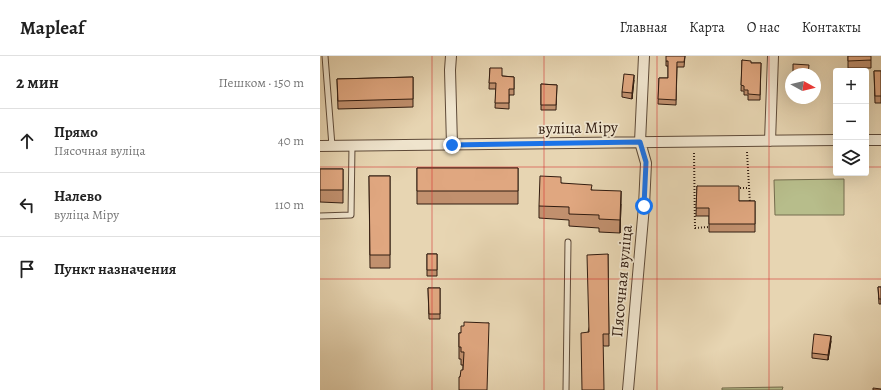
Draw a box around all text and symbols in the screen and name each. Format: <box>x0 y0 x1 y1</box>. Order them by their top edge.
text: Mapleaf <box>20 15 85 41</box>
text: Главная <box>620 18 667 37</box>
text: Карта <box>689 18 725 37</box>
text: О нас <box>747 18 780 37</box>
text: Контакты <box>802 18 861 37</box>
north arrow <box>785 68 821 104</box>
map controls <box>833 68 869 176</box>
button: + <box>833 68 869 104</box>
text: 2 мин <box>16 71 59 94</box>
text: Пешком · 150 m <box>219 74 304 91</box>
button: − <box>833 104 869 140</box>
street label: вуліца Міру <box>538 116 619 140</box>
text: Прямо <box>54 122 98 142</box>
icon: ahead <box>16 130 38 152</box>
text: 40 m <box>278 132 304 149</box>
route end <box>443 136 461 154</box>
button: layers <box>833 140 869 176</box>
text: Пясочная вуліца <box>54 142 146 159</box>
text: Налево <box>54 186 102 206</box>
icon: left <box>16 194 38 216</box>
text: 110 m <box>275 196 304 213</box>
route start <box>635 197 653 215</box>
text: вуліца Міру <box>54 206 119 223</box>
street label: Пясочная вуліца <box>606 223 638 338</box>
icon: arrive <box>16 258 38 280</box>
text: Пункт назначения <box>54 259 176 279</box>

